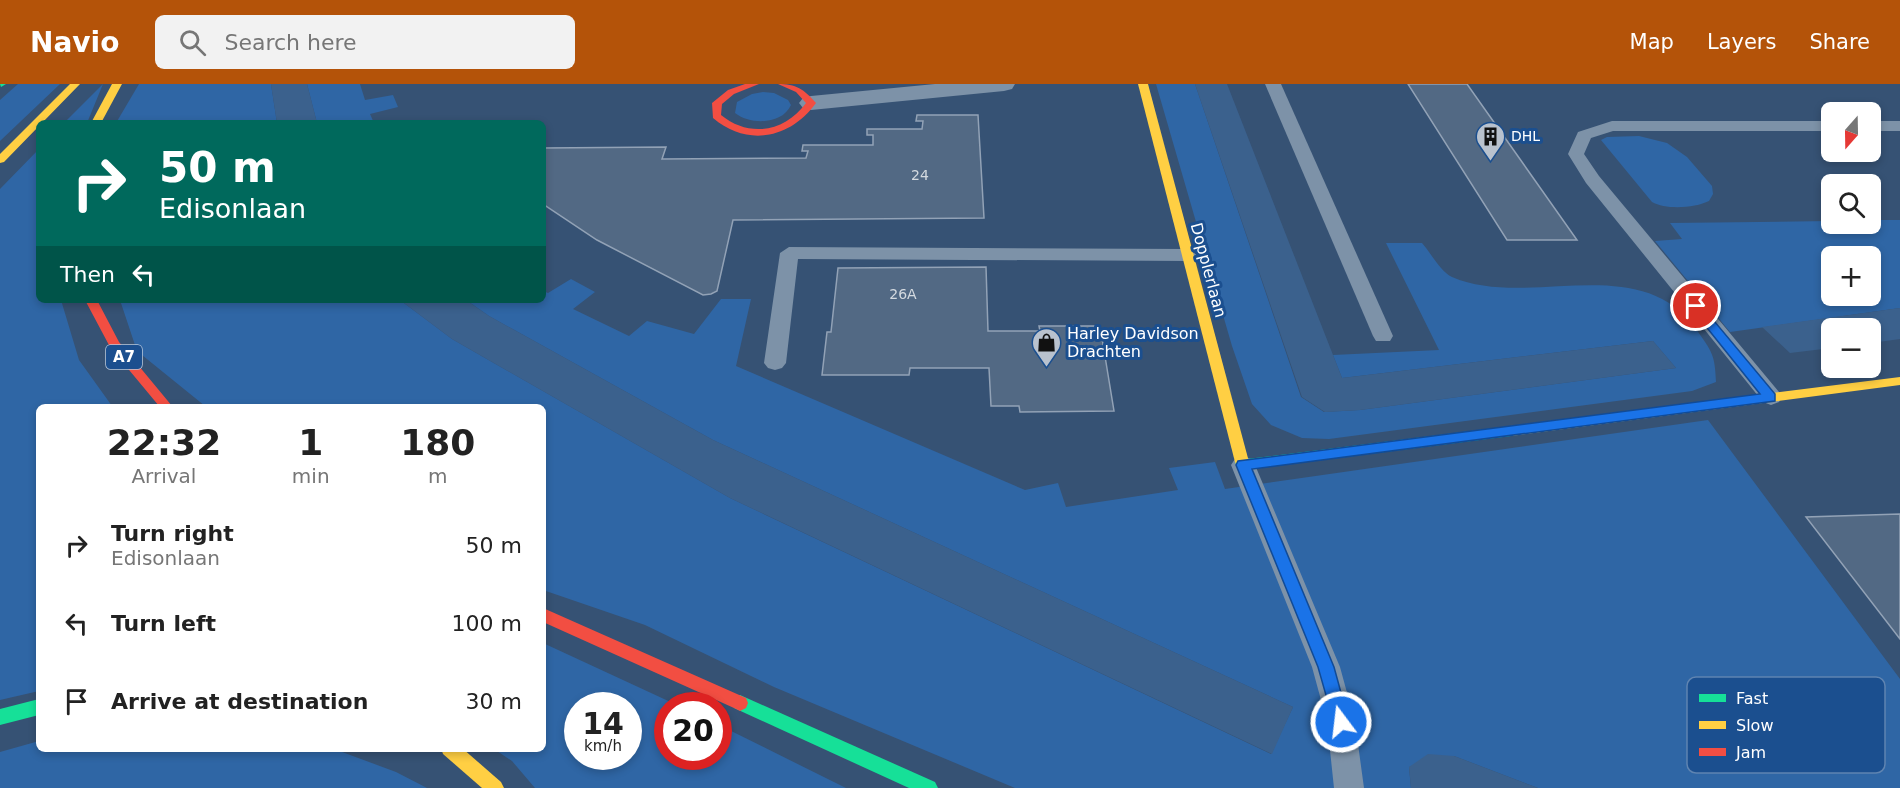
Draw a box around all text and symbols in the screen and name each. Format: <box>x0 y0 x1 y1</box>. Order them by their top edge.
search box <box>155 15 575 69</box>
text: Navio <box>30 26 119 59</box>
icon: search <box>176 26 209 59</box>
text: Search here <box>224 30 357 55</box>
text: Map <box>1630 30 1674 54</box>
text: Layers <box>1707 30 1776 54</box>
text: Share <box>1809 30 1870 54</box>
north arrow <box>1821 102 1881 162</box>
map controls <box>1821 102 1881 378</box>
building icon: DHL <box>1474 120 1506 162</box>
place label: DHL <box>1511 128 1540 144</box>
text: 50 m <box>159 143 276 192</box>
icon: right <box>60 144 138 222</box>
house number: 24 <box>911 167 929 183</box>
button: search <box>1821 174 1881 234</box>
text: Edisonlaan <box>159 193 306 224</box>
street label: Dopplerlaan <box>1187 221 1230 320</box>
button: + <box>1821 246 1881 306</box>
icon: left <box>127 258 160 291</box>
text: Then <box>60 262 115 287</box>
pin <box>1670 280 1721 331</box>
house number: 26A <box>889 286 917 302</box>
icon: arrive <box>1679 289 1712 322</box>
button: − <box>1821 318 1881 378</box>
place label: Harley Davidson Drachten <box>1067 324 1199 361</box>
shop icon: Harley Davidson Drachten <box>1030 326 1062 368</box>
road number: A7 <box>106 345 142 369</box>
text: 22:32 <box>107 422 221 463</box>
text: 1 <box>298 422 323 463</box>
text: 180 <box>400 422 475 463</box>
text: Arrival <box>131 464 196 488</box>
text: min <box>292 464 330 488</box>
text: m <box>428 464 448 488</box>
text: Turn right <box>111 521 234 546</box>
icon: right <box>60 529 93 562</box>
text: 50 m <box>466 533 522 558</box>
text: Edisonlaan <box>111 546 220 570</box>
icon: left <box>60 607 93 640</box>
text: Turn left <box>111 611 216 636</box>
text: 100 m <box>452 611 522 636</box>
legend <box>1687 677 1885 773</box>
icon: arrive <box>60 685 93 718</box>
text: Arrive at destination <box>111 689 368 714</box>
text: 30 m <box>466 689 522 714</box>
text: Fast <box>1736 689 1768 708</box>
position arrow <box>1309 690 1373 754</box>
speed limit sign: 20 <box>654 692 732 770</box>
text: 14 <box>582 706 624 741</box>
text: Slow <box>1736 716 1773 735</box>
text: km/h <box>584 737 622 755</box>
text: Jam <box>1735 743 1766 762</box>

